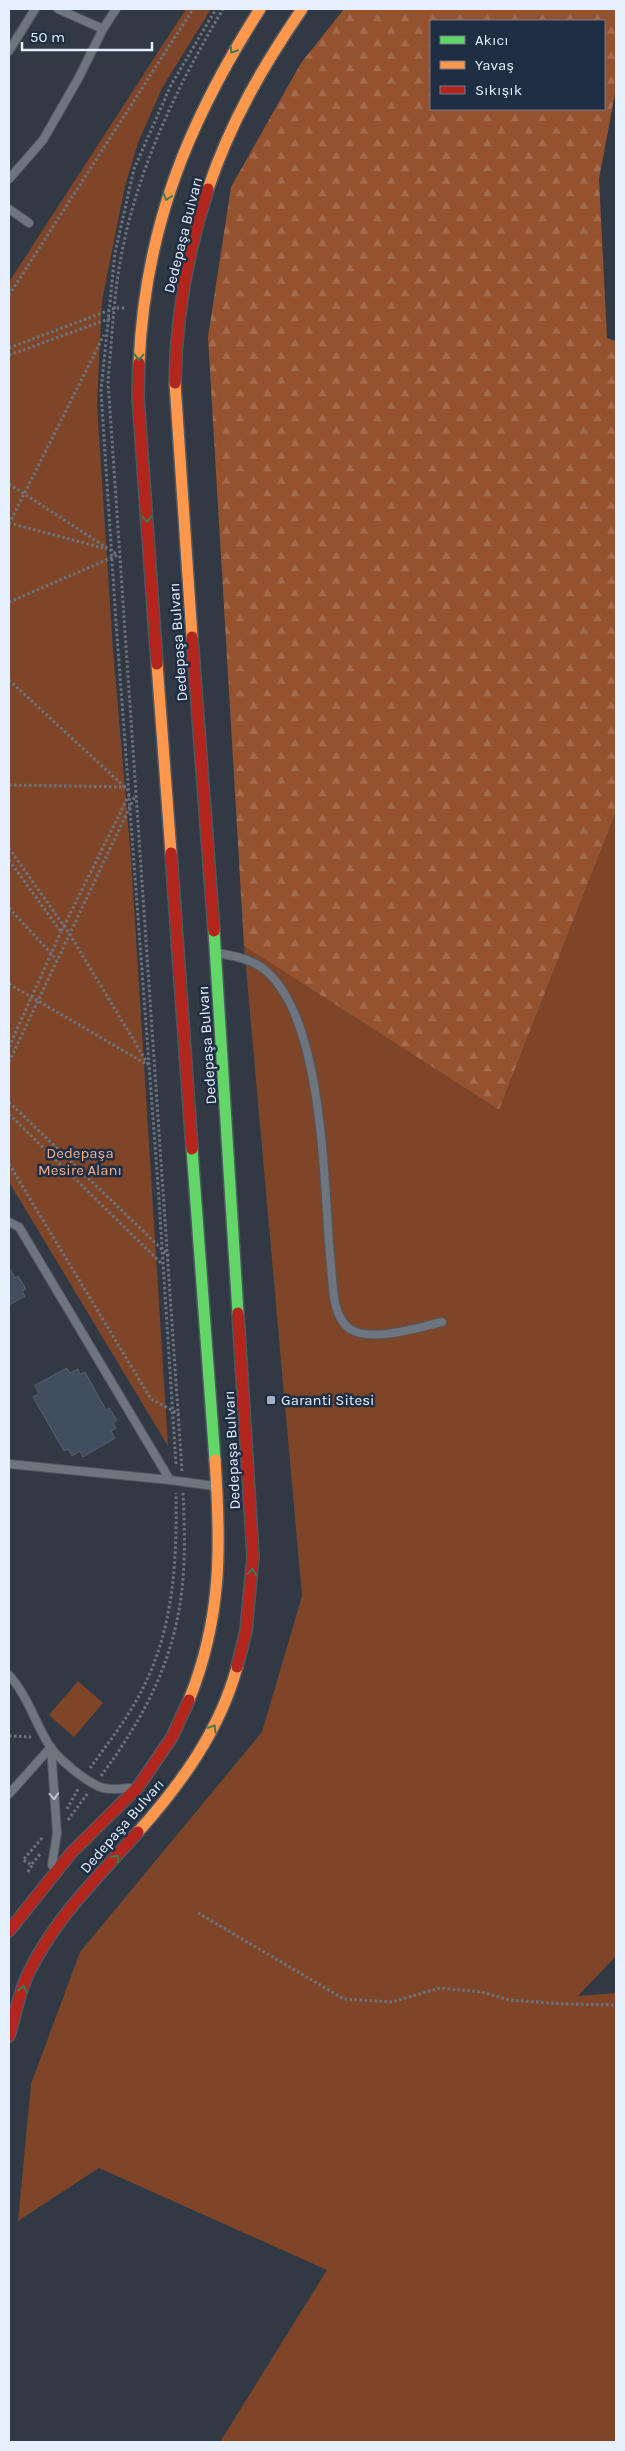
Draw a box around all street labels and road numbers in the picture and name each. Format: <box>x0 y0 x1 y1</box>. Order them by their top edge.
street label: Dedepaşa Bulvarı <box>160 175 206 295</box>
street label: Dedepaşa Bulvarı <box>165 582 191 702</box>
street label: Dedepaşa Bulvarı <box>194 985 220 1105</box>
street label: Dedepaşa Bulvarı <box>220 1390 244 1510</box>
street label: Dedepaşa Bulvarı <box>76 1775 168 1877</box>

